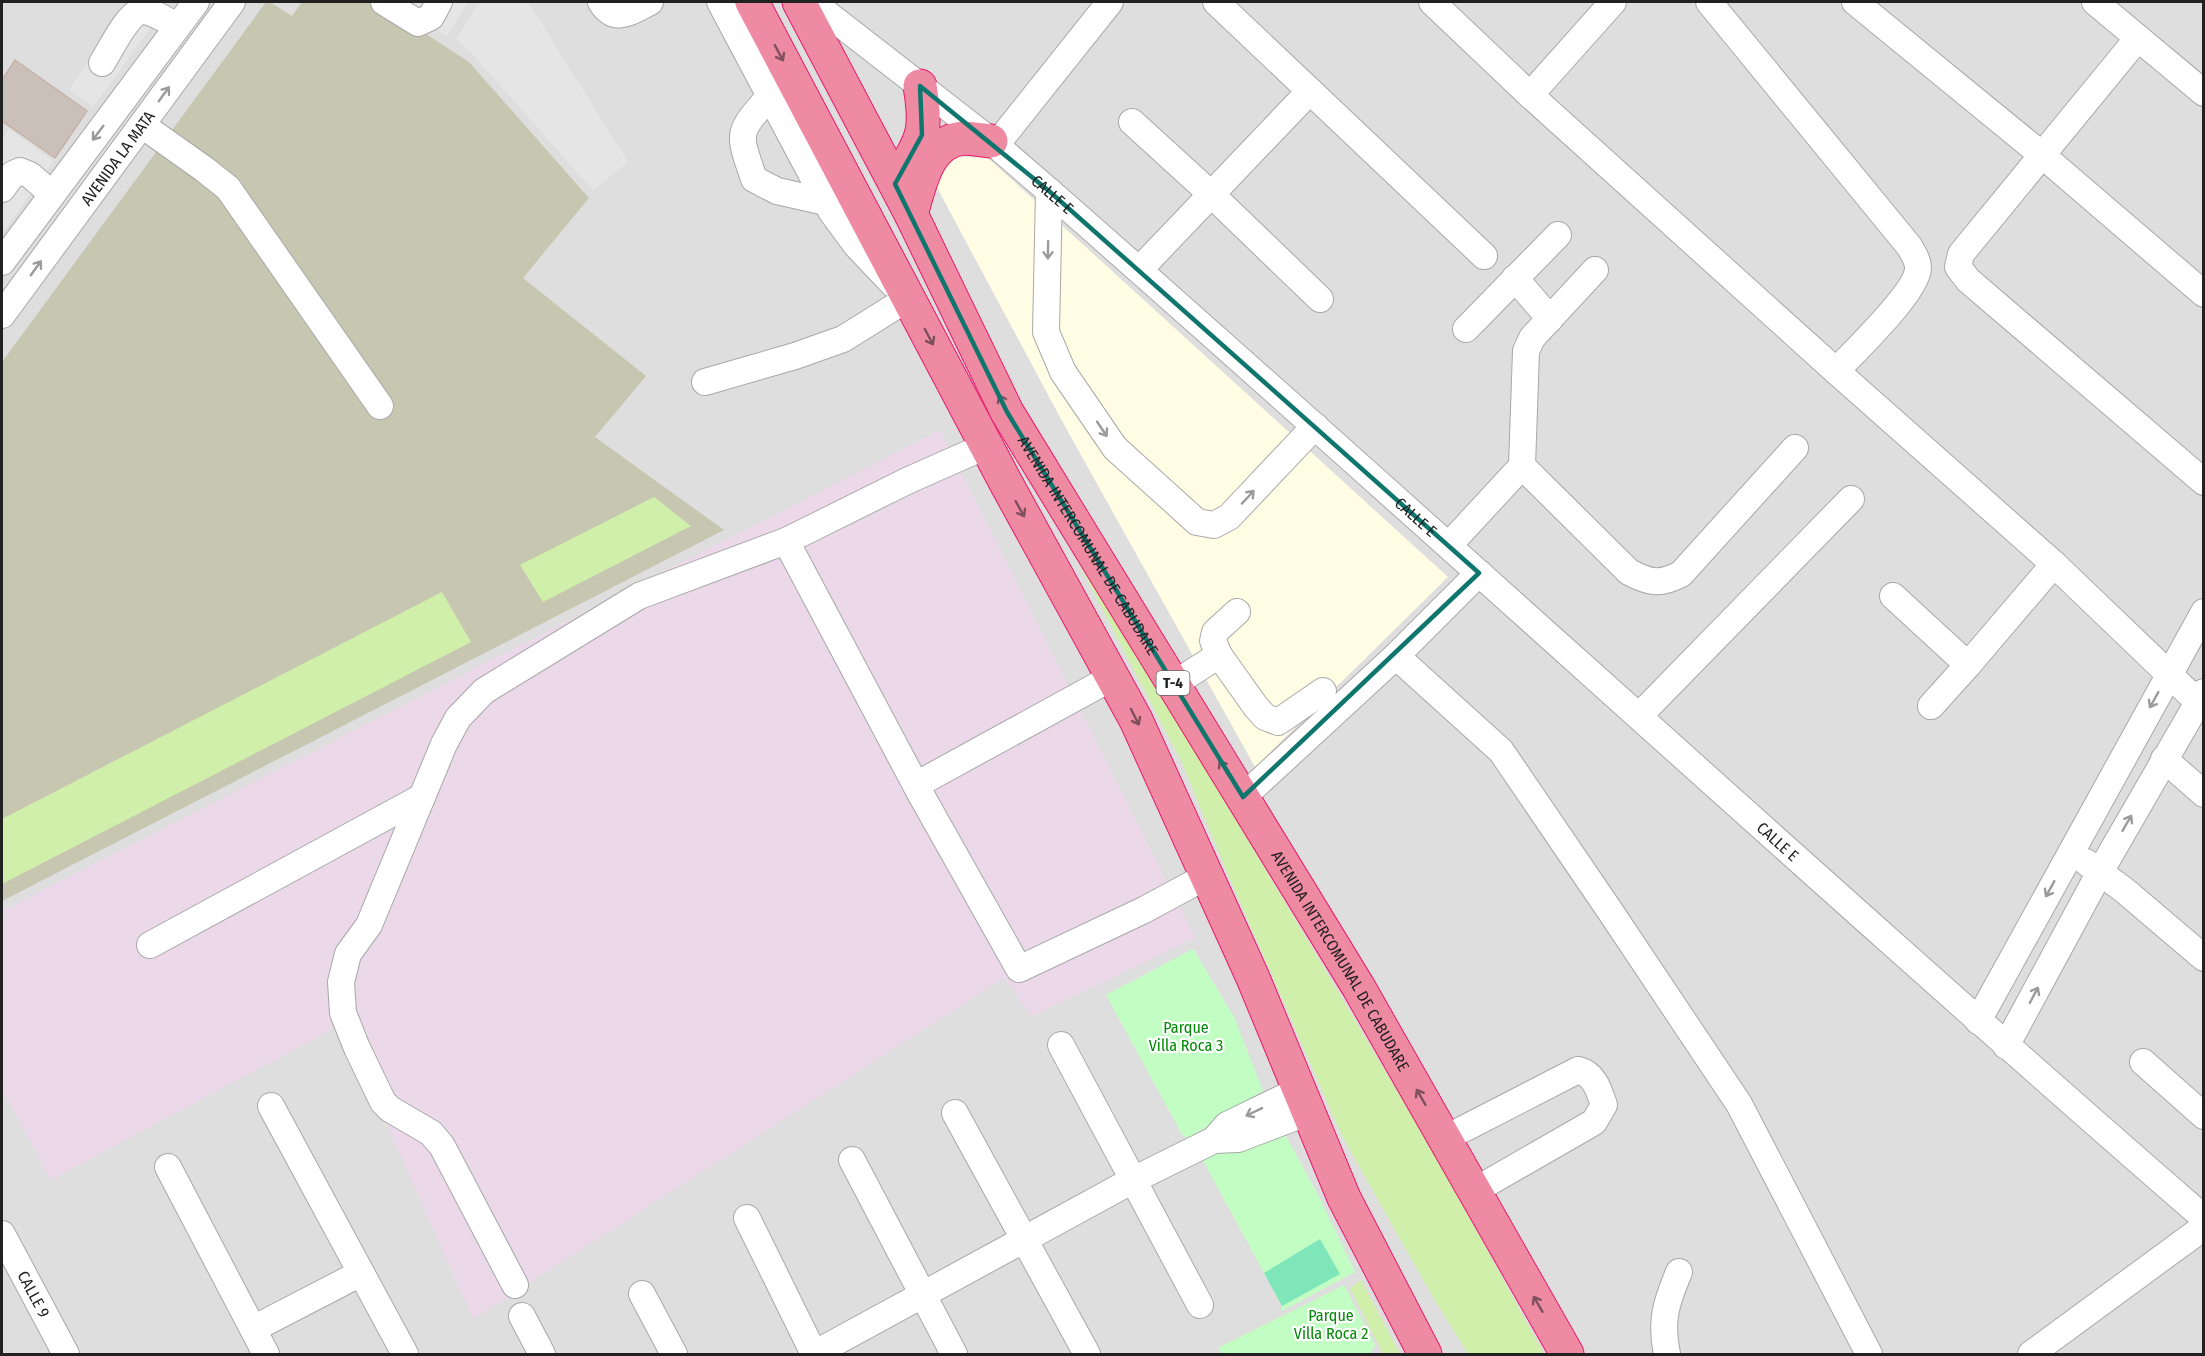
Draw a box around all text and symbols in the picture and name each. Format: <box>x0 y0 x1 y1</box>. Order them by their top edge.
one-way arrow <box>774 44 785 62</box>
one-way arrow <box>158 86 170 102</box>
street label: AVENIDA LA MATA <box>77 106 159 209</box>
one-way arrow <box>92 124 104 140</box>
street label: CALLE E <box>1028 171 1077 218</box>
one-way arrow <box>1042 239 1054 259</box>
one-way arrow <box>30 260 42 276</box>
one-way arrow <box>923 328 935 345</box>
one-way arrow <box>997 395 1009 413</box>
one-way arrow <box>1096 420 1108 437</box>
street label: AVENIDA INTERCOMUNAL DE CABUDARE <box>1014 432 1163 658</box>
one-way arrow <box>1241 490 1255 505</box>
street label: CALLE E <box>1391 493 1441 540</box>
one-way arrow <box>1015 500 1026 518</box>
road number: T-4 <box>1156 671 1190 695</box>
one-way arrow <box>2148 691 2160 708</box>
one-way arrow <box>1129 708 1141 726</box>
one-way arrow <box>1218 760 1230 777</box>
one-way arrow <box>2122 815 2133 833</box>
street label: CALLE E <box>1753 818 1803 865</box>
street label: AVENIDA INTERCOMUNAL DE CABUDARE <box>1268 847 1414 1074</box>
one-way arrow <box>2044 880 2055 898</box>
one-way arrow <box>2029 986 2040 1004</box>
park label: Parque Villa Roca 3 <box>1149 1018 1223 1055</box>
one-way arrow <box>1415 1089 1426 1107</box>
one-way arrow <box>1246 1107 1264 1118</box>
street label: CALLE 9 <box>14 1268 54 1321</box>
one-way arrow <box>1532 1295 1543 1313</box>
park label: Parque Villa Roca 2 <box>1294 1306 1368 1343</box>

